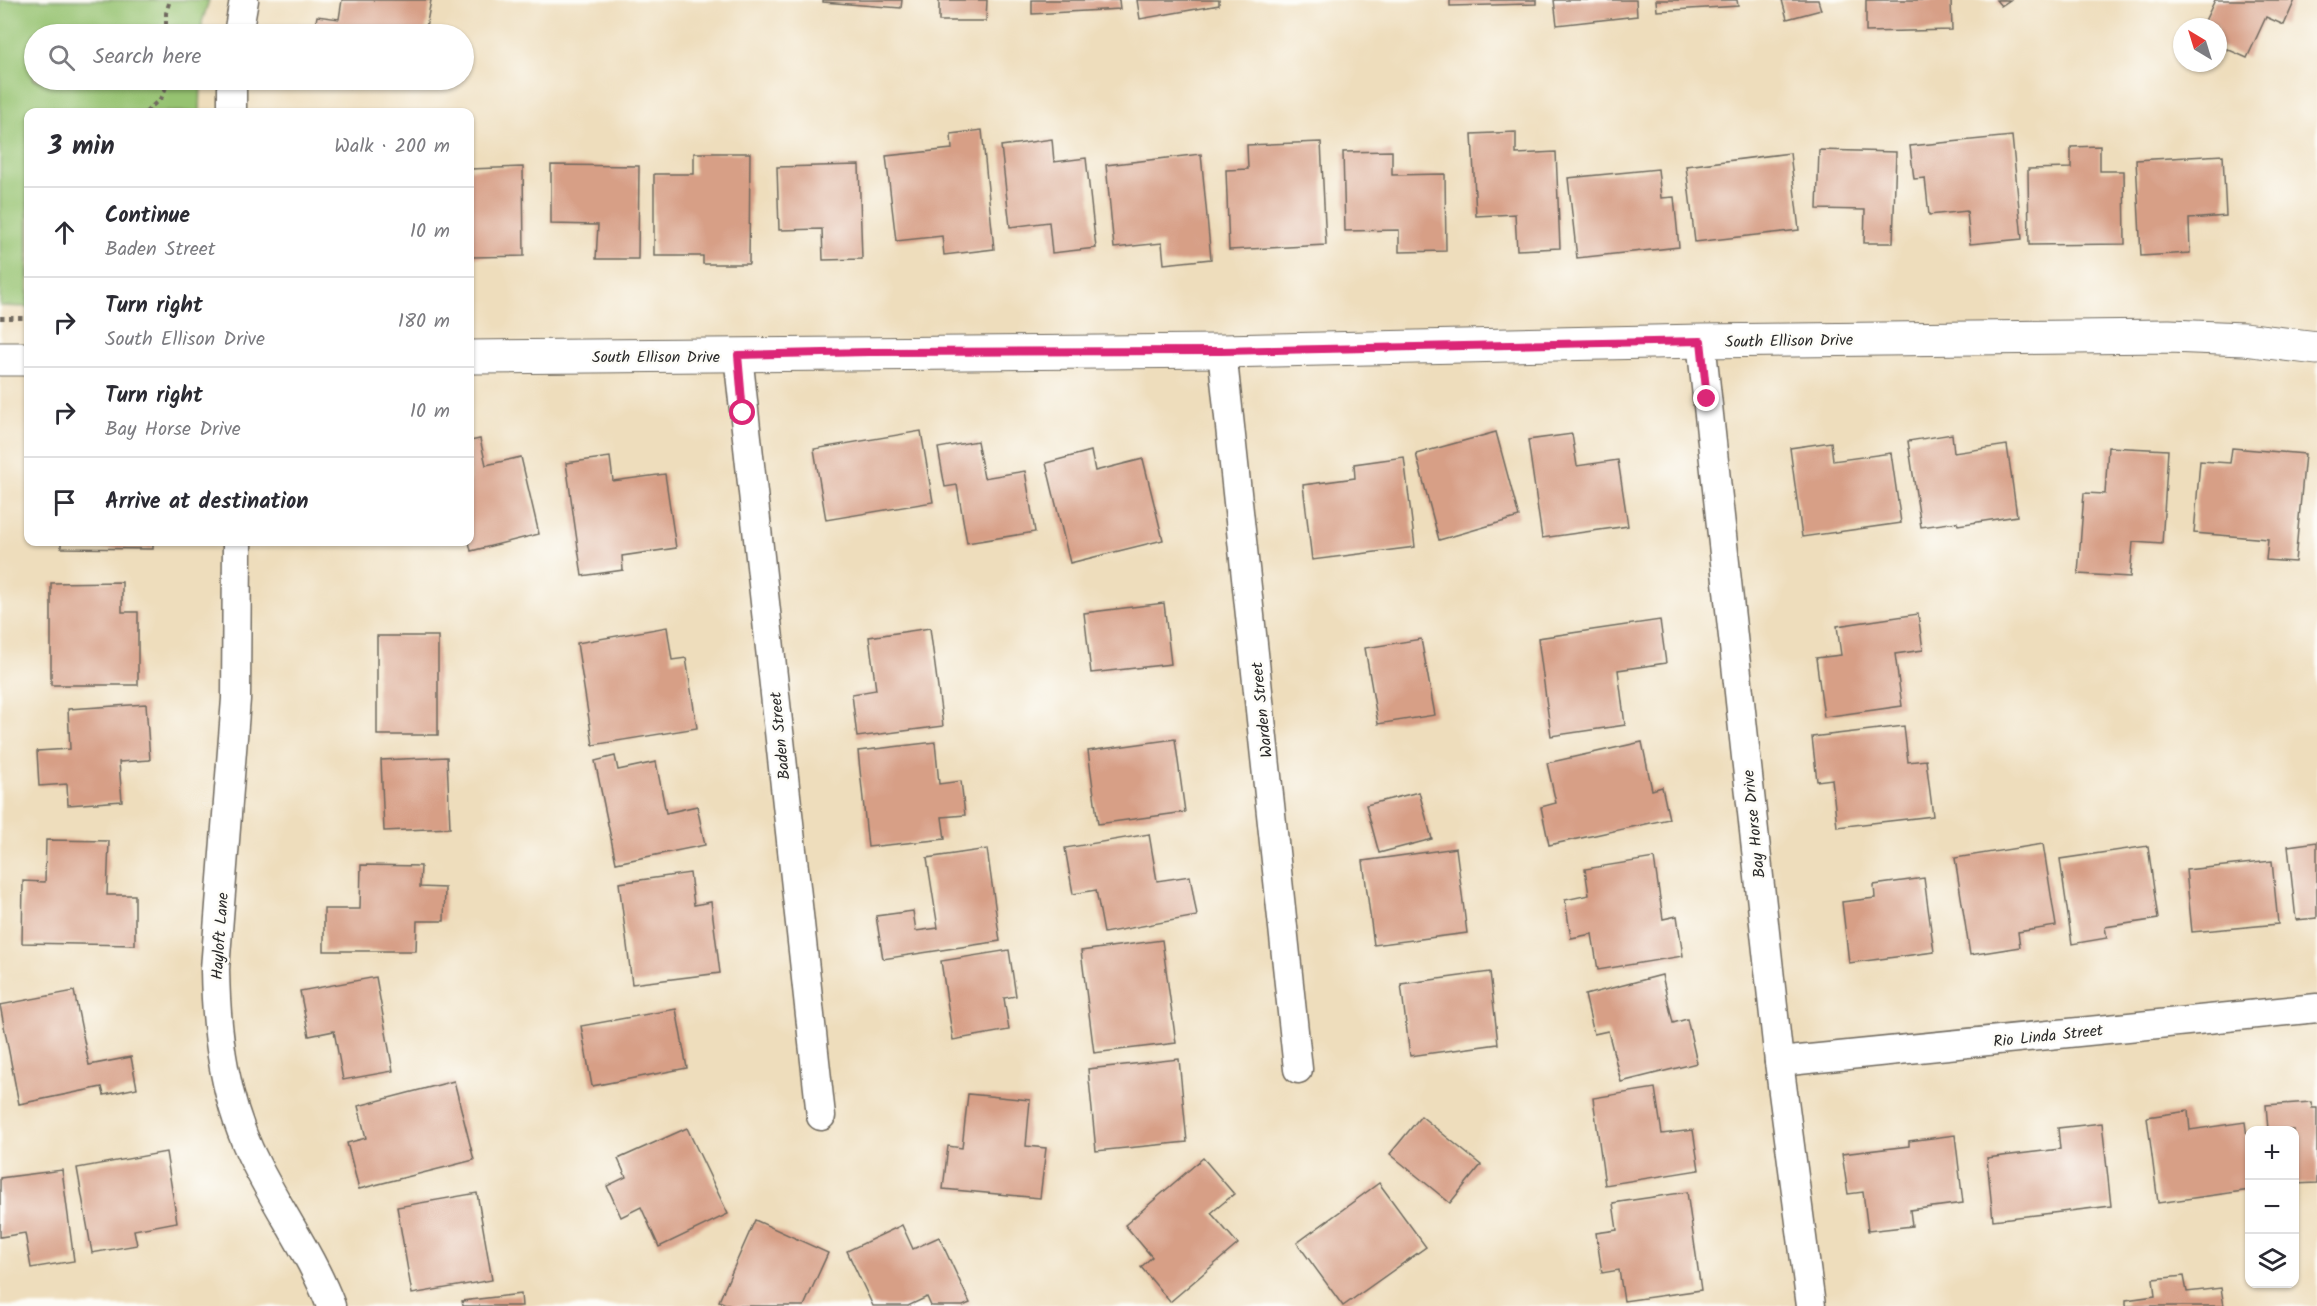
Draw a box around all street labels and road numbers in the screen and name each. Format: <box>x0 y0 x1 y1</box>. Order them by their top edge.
street label: South Ellison Drive <box>1725 328 1853 355</box>
street label: South Ellison Drive <box>592 345 720 370</box>
street label: Warden Street <box>1245 660 1280 759</box>
street label: Baden Street <box>763 690 798 781</box>
street label: Bay Horse Drive <box>1736 768 1773 879</box>
street label: Hayloft Lane <box>205 892 236 981</box>
street label: Rio Linda Street <box>1992 1018 2105 1055</box>

